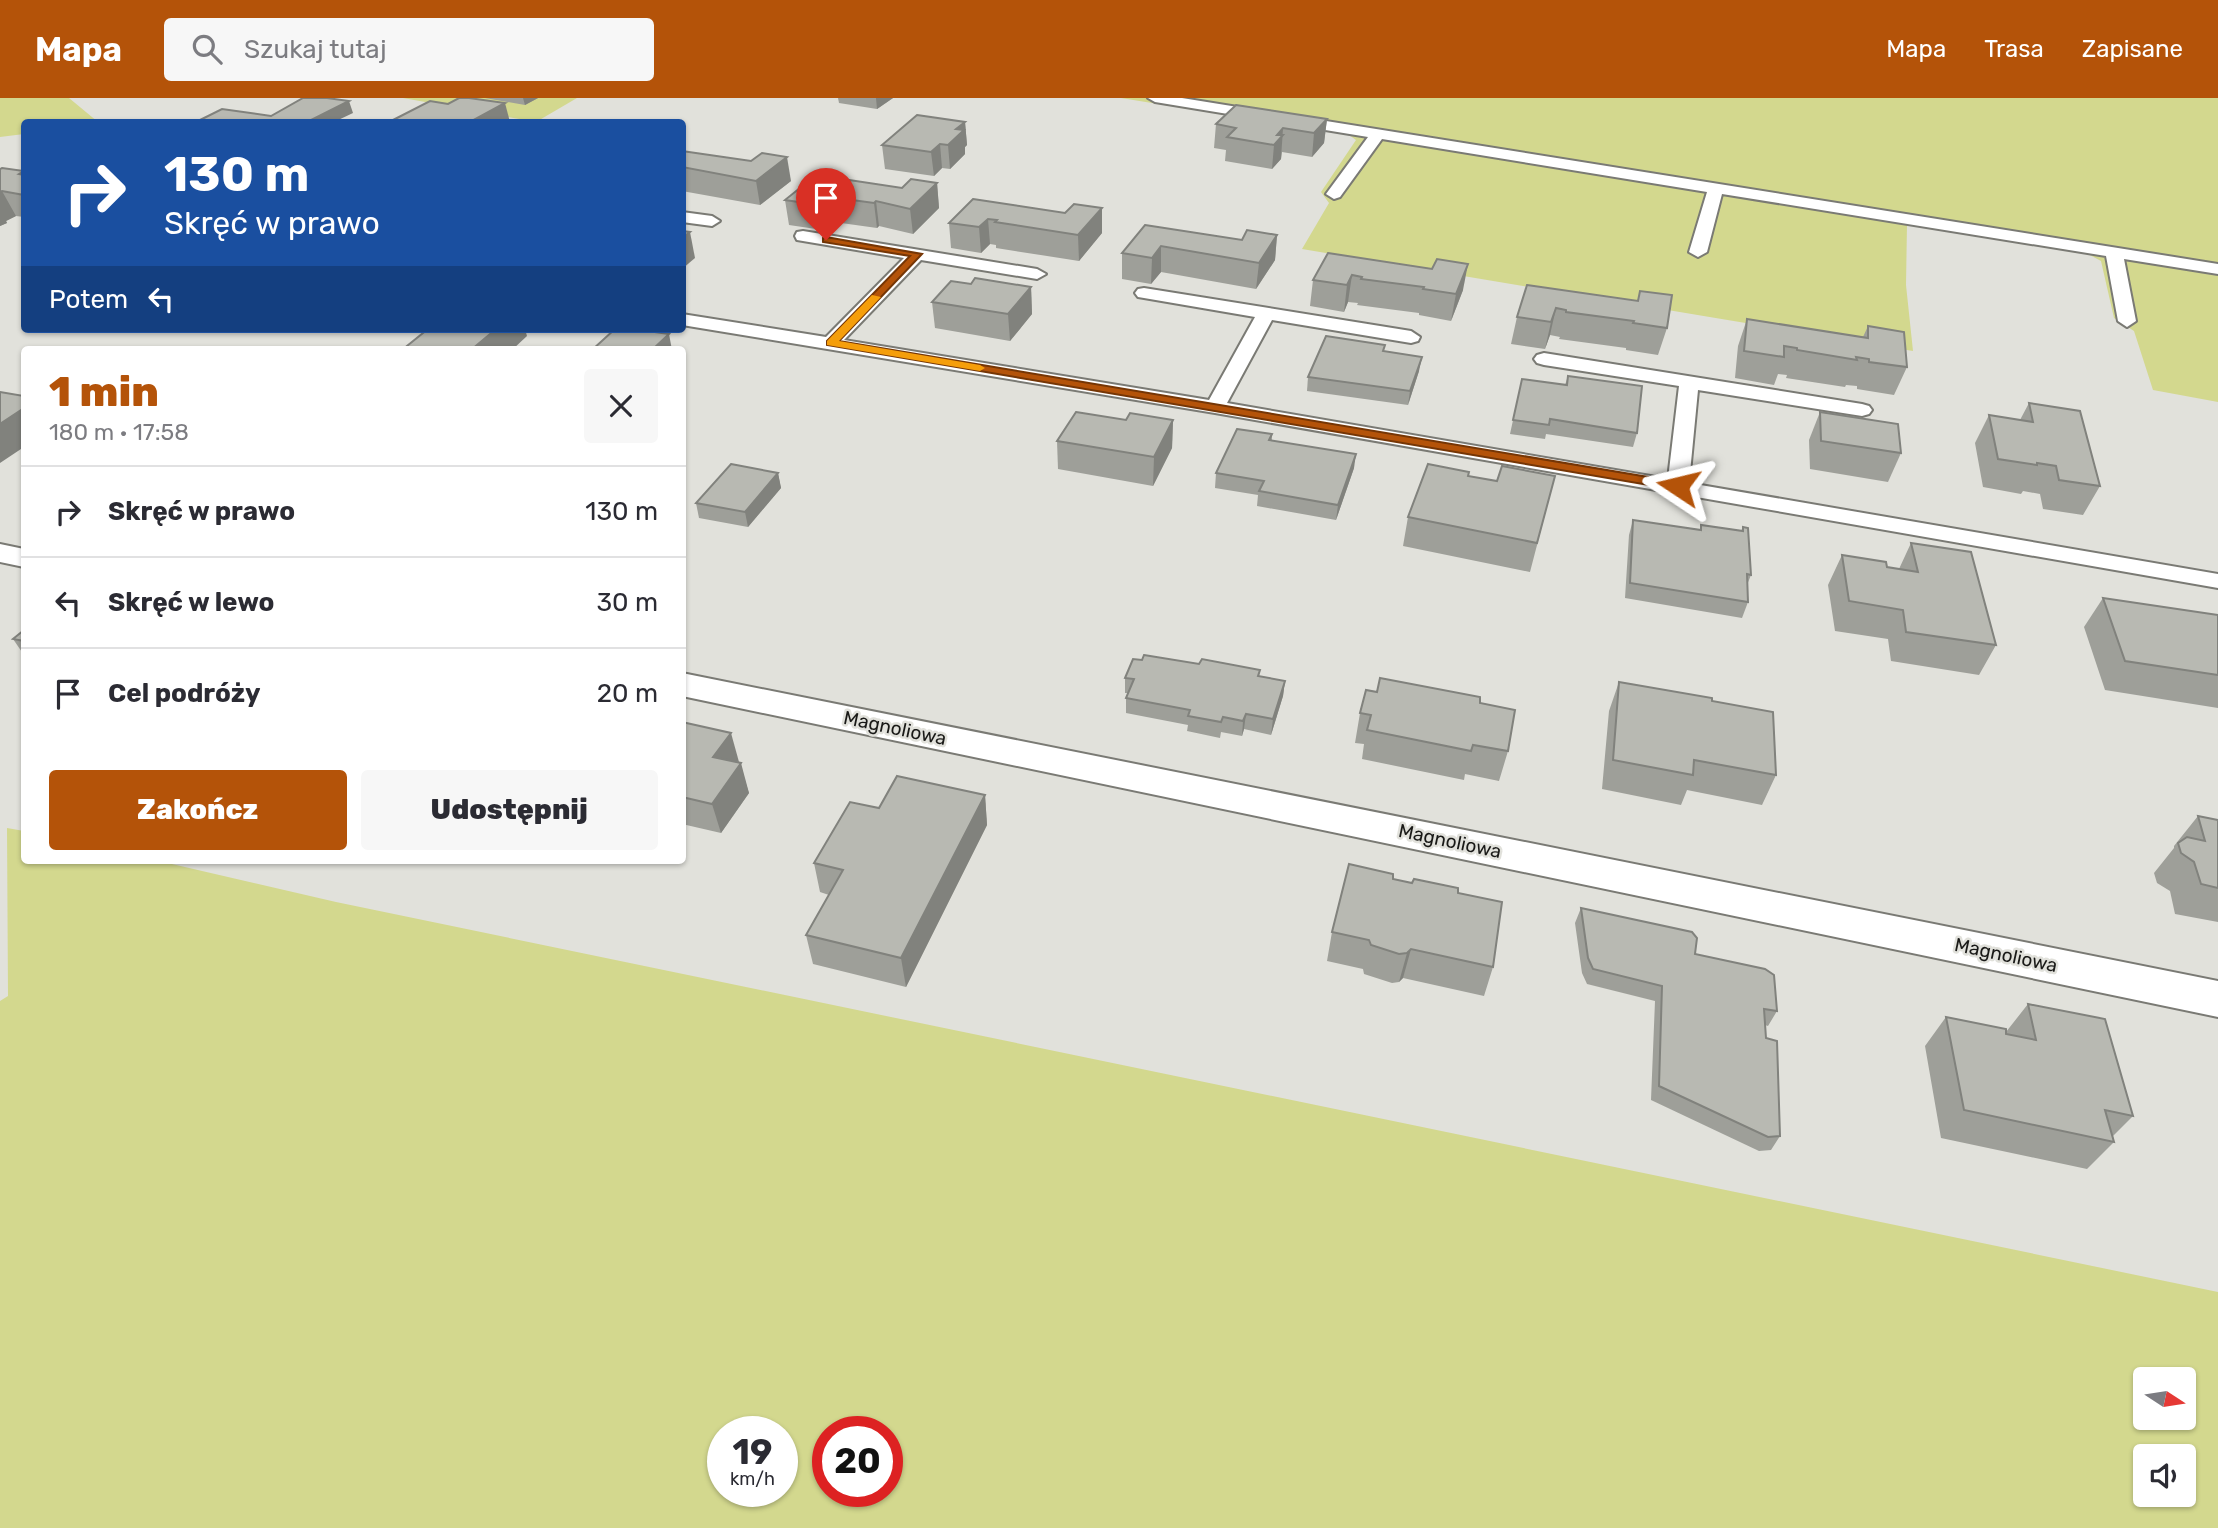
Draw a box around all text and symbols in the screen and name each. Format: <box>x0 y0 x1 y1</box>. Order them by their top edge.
search box <box>164 18 654 81</box>
text: Mapa <box>35 30 122 69</box>
icon: search <box>188 30 226 68</box>
text: Szukaj tutaj <box>244 34 387 65</box>
text: Mapa <box>1886 35 1946 63</box>
text: Trasa <box>1984 35 2044 63</box>
text: Zapisane <box>2082 35 2183 63</box>
text: 130 m <box>164 145 309 203</box>
icon: right <box>49 147 140 238</box>
pin <box>796 168 856 240</box>
icon: arrive <box>807 179 845 217</box>
text: Skręć w prawo <box>164 204 380 242</box>
icon: left <box>142 280 180 318</box>
text: Potem <box>49 284 128 315</box>
text: 1 min <box>49 367 159 417</box>
button: close <box>584 369 658 443</box>
text: 180 m · 17:58 <box>49 418 189 446</box>
position arrow <box>1641 449 1715 523</box>
icon: right <box>49 493 87 531</box>
text: Skręć w prawo <box>108 496 295 527</box>
text: 130 m <box>585 496 658 527</box>
icon: left <box>49 584 87 622</box>
text: Skręć w lewo <box>108 587 274 618</box>
text: 30 m <box>596 587 658 618</box>
icon: arrive <box>49 675 87 713</box>
text: Cel podróży <box>108 678 261 709</box>
text: 20 m <box>597 678 658 709</box>
street label: Magnoliowa <box>841 706 949 750</box>
button: Zakończ <box>49 770 347 850</box>
button: Udostępnij <box>361 770 658 850</box>
street label: Magnoliowa <box>1396 819 1504 863</box>
street label: Magnoliowa <box>1952 933 2060 977</box>
north arrow <box>2133 1367 2196 1430</box>
map controls <box>2133 1367 2196 1507</box>
speed limit sign: 20 <box>812 1416 903 1507</box>
text: 19 <box>733 1431 772 1473</box>
button: sound <box>2133 1444 2196 1507</box>
text: km/h <box>730 1468 775 1490</box>

